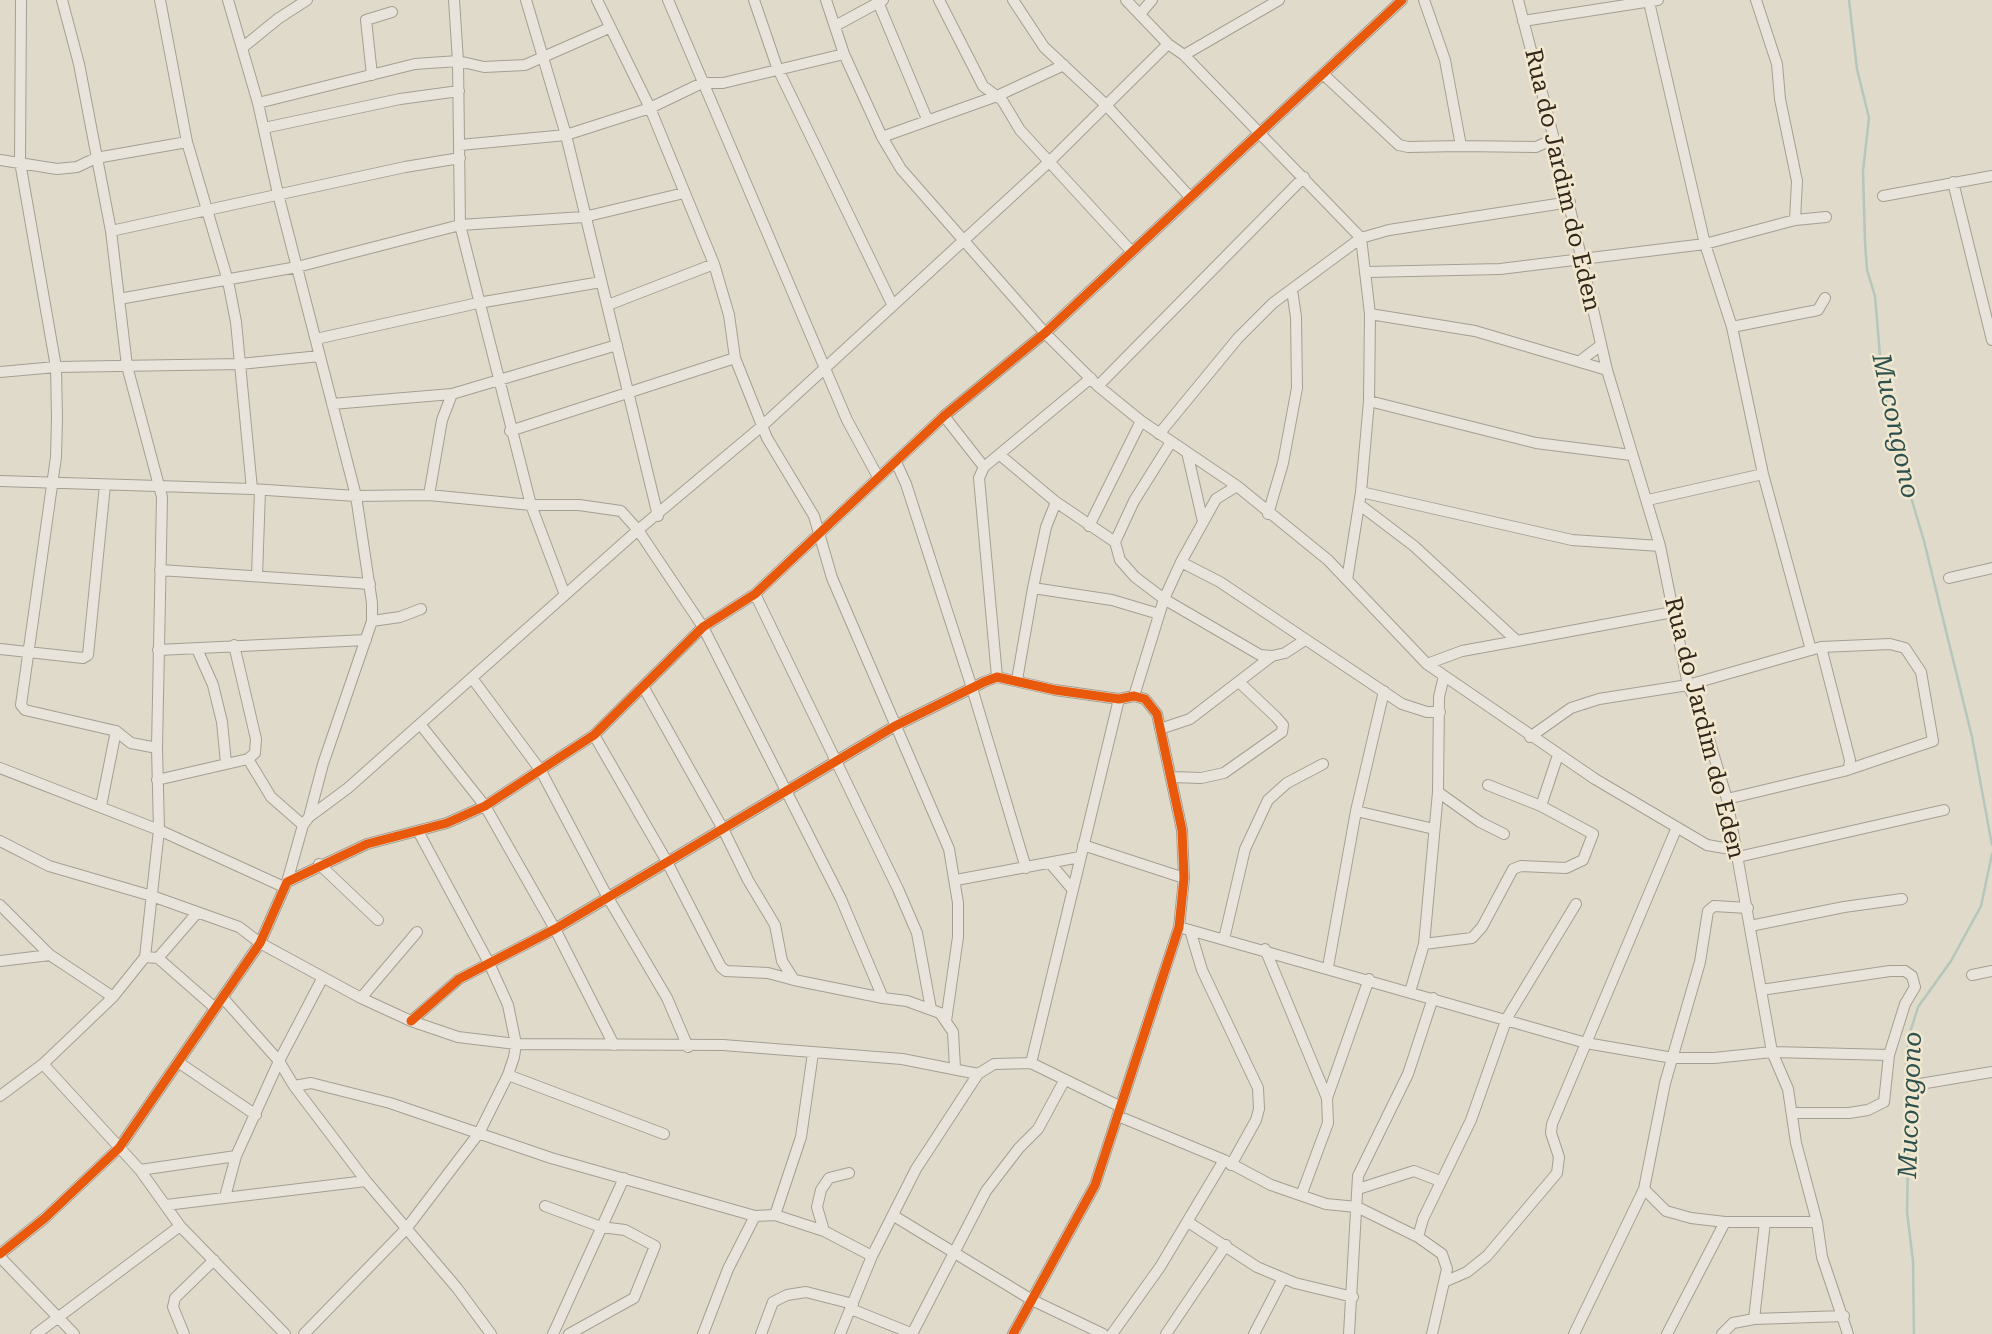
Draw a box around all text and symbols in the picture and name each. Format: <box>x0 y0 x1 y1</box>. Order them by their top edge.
street label: Rua do Jardim do Eden <box>1518 46 1606 314</box>
water label: Mucongono <box>1864 351 1926 501</box>
street label: Rua do Jardim do Eden <box>1658 594 1750 862</box>
water label: Mucongono <box>1893 1031 1929 1179</box>

